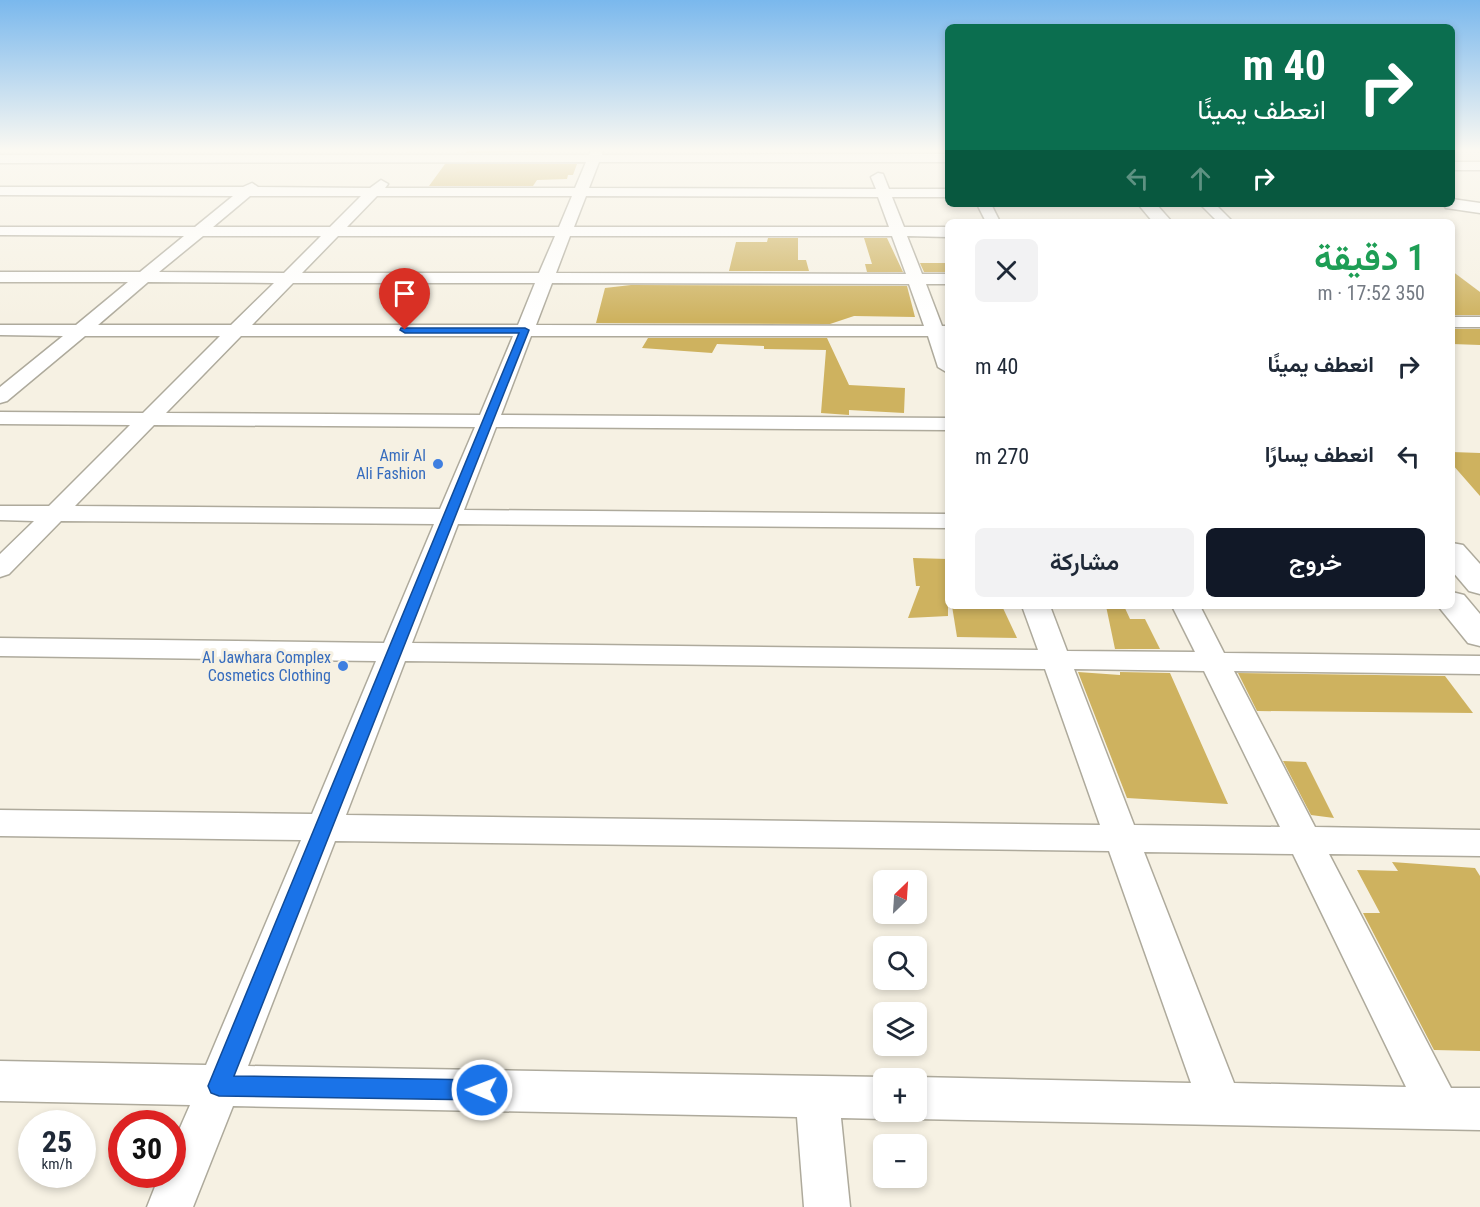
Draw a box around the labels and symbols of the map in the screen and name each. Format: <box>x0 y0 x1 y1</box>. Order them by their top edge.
pin <box>379 268 430 330</box>
place label: Amir Al Ali Fashion <box>356 446 426 483</box>
marker: Amir Al Ali Fashion <box>431 457 445 471</box>
place label: Al Jawhara Complex Cosmetics Clothing <box>202 648 331 685</box>
marker: Al Jawhara Complex Cosmetics Clothing <box>336 659 350 673</box>
north arrow <box>873 870 927 924</box>
position arrow <box>450 1058 514 1122</box>
speed limit sign: 30 <box>108 1110 186 1188</box>

